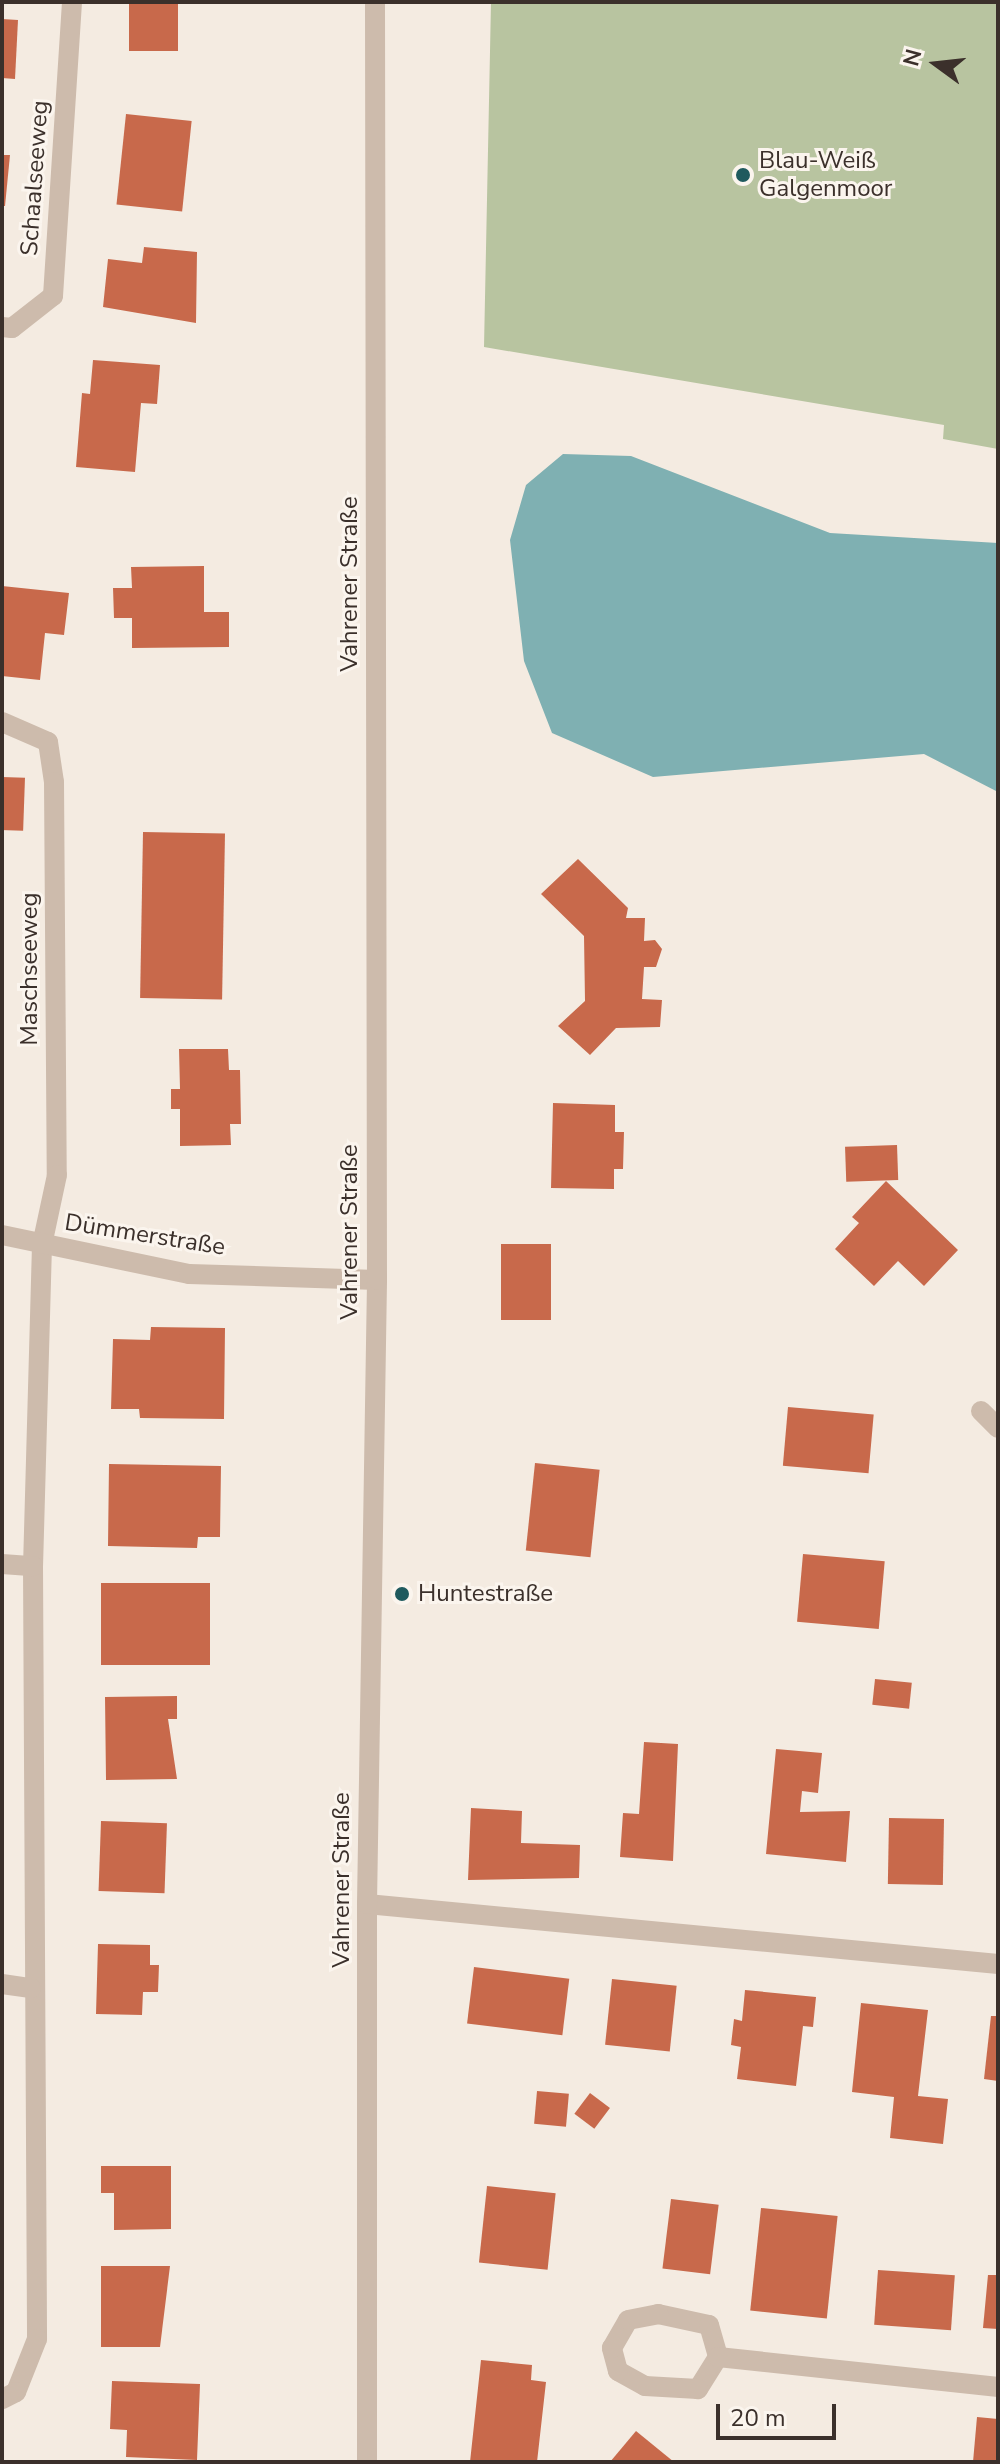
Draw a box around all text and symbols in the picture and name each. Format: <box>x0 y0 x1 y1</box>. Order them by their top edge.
north arrow <box>896 24 976 104</box>
text: N <box>896 46 929 70</box>
street label: Schaalseeweg <box>15 99 55 257</box>
place label: Blau-Weiß Galgenmoor <box>759 147 892 203</box>
marker: Blau-Weiß Galgenmoor <box>734 166 752 184</box>
street label: Vahrener Straße <box>336 496 364 672</box>
street label: Maschseeweg <box>16 892 44 1046</box>
street label: Vahrener Straße <box>336 1144 364 1320</box>
street label: Dümmerstraße <box>63 1208 227 1262</box>
place label: Huntestraße <box>418 1580 553 1608</box>
marker: Huntestraße <box>393 1585 411 1603</box>
street label: Vahrener Straße <box>328 1792 356 1968</box>
scale bar <box>720 2388 840 2438</box>
text: 20 m <box>730 2402 786 2434</box>

